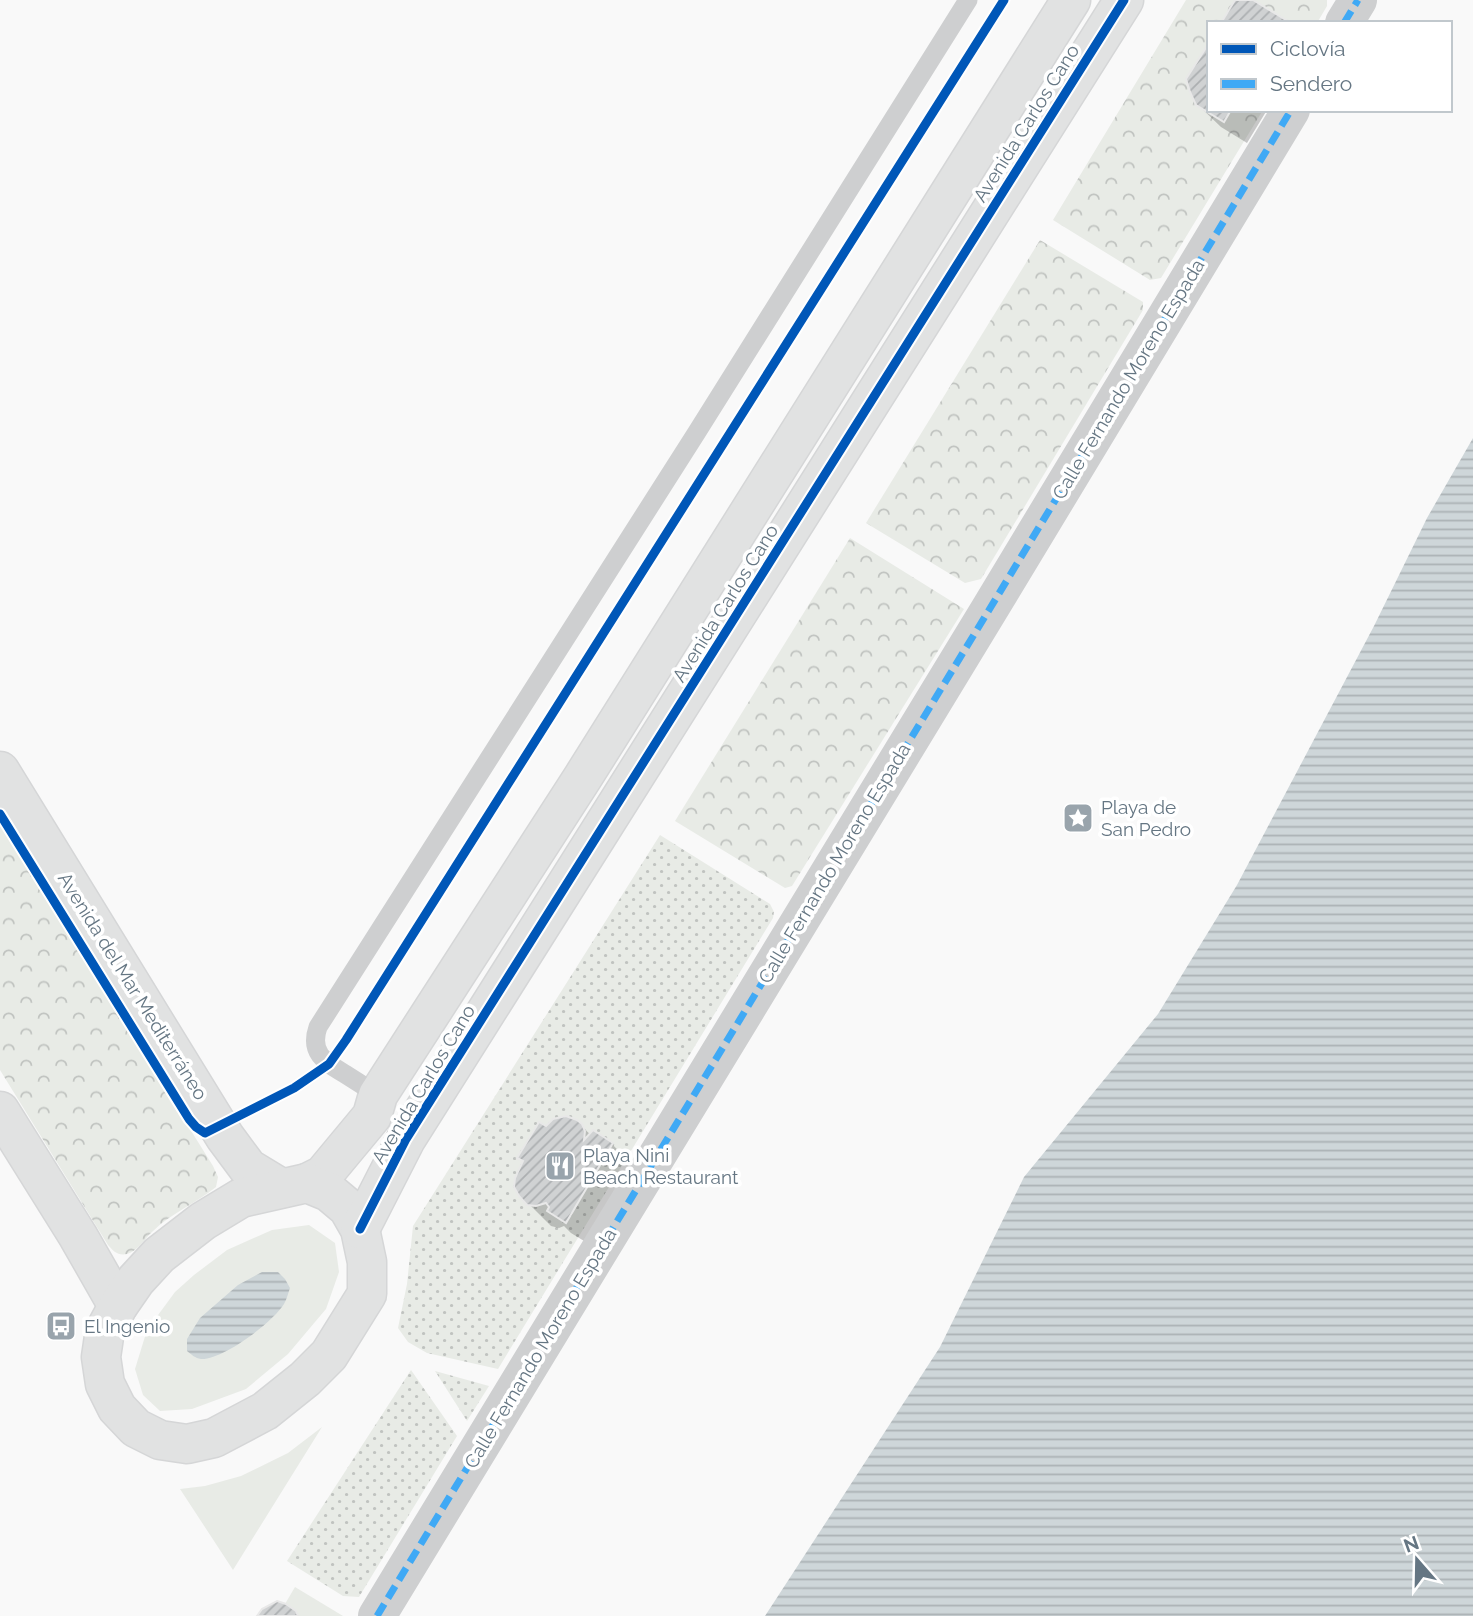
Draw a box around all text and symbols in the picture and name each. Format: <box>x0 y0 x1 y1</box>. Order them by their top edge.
legend <box>1207 21 1452 112</box>
text: Ciclovía <box>1270 36 1346 61</box>
street label: Avenida Carlos Cano <box>969 40 1083 206</box>
text: Sendero <box>1270 71 1352 96</box>
street label: Calle Fernando Moreno Espada <box>1047 255 1209 503</box>
street label: Avenida Carlos Cano <box>668 520 782 686</box>
street label: Calle Fernando Moreno Espada <box>753 739 915 987</box>
place label: Playa de San Pedro <box>1101 796 1191 840</box>
place icon: Playa de San Pedro <box>1061 801 1095 835</box>
street label: Avenida del Mar Mediterráneo <box>54 868 212 1104</box>
street label: Avenida Carlos Cano <box>367 1000 479 1168</box>
place label: Playa Nini Beach Restaurant <box>583 1144 739 1188</box>
restaurant icon: Playa Nini Beach Restaurant <box>543 1149 577 1183</box>
street label: Calle Fernando Moreno Espada <box>459 1224 621 1472</box>
bus stop icon: El Ingenio <box>44 1309 78 1343</box>
place label: El Ingenio <box>84 1315 170 1337</box>
north arrow <box>1382 1525 1452 1595</box>
text: N <box>1401 1531 1422 1557</box>

